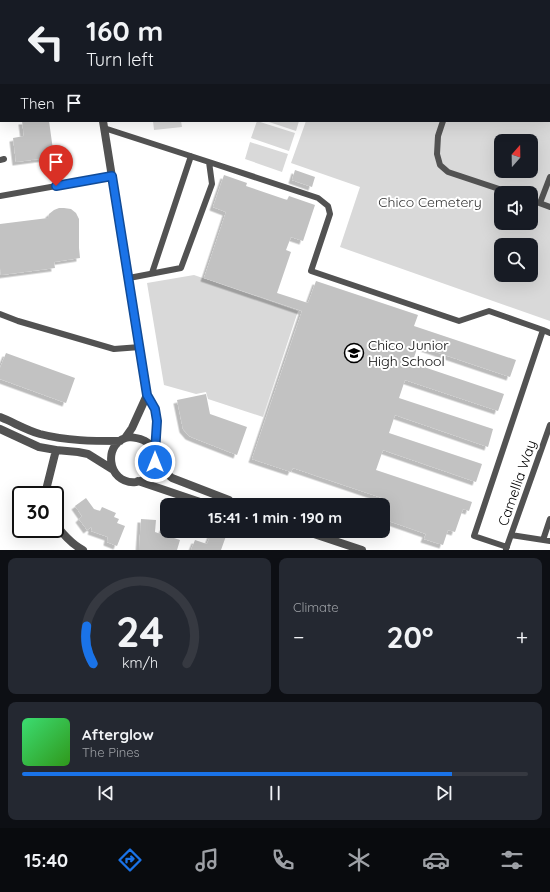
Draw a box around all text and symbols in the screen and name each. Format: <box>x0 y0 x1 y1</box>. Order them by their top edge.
text: 160 m <box>86 13 163 48</box>
icon: left <box>20 16 72 68</box>
text: Turn left <box>86 48 154 71</box>
icon: arrive <box>63 92 85 114</box>
text: Then <box>20 94 55 113</box>
north arrow <box>494 134 538 178</box>
map controls <box>494 134 538 282</box>
pin <box>39 145 73 186</box>
icon: arrive <box>45 151 67 173</box>
button: sound <box>494 186 538 230</box>
park label: Chico Cemetery <box>378 193 482 211</box>
button: search <box>494 238 538 282</box>
place label: Chico Junior High School <box>368 336 449 370</box>
school or university icon: Chico Junior High School <box>343 342 365 364</box>
street label: Camellia Way <box>494 438 540 528</box>
position arrow <box>134 441 176 483</box>
speed limit sign: 30 <box>12 486 64 538</box>
text: 15:41 · 1 min · 190 m <box>208 508 342 527</box>
text: Climate <box>293 599 339 615</box>
text: 24 <box>115 605 164 657</box>
text: 20° <box>386 618 434 656</box>
text: − <box>293 623 304 651</box>
text: + <box>516 623 528 651</box>
text: km/h <box>121 654 158 672</box>
text: Afterglow <box>82 725 154 744</box>
text: The Pines <box>82 744 140 760</box>
icon: previous <box>95 782 117 804</box>
icon: pause <box>264 782 286 804</box>
icon: next <box>433 782 455 804</box>
icon: directions <box>116 846 144 874</box>
icon: music <box>193 846 221 874</box>
icon: phone <box>269 846 297 874</box>
icon: climate <box>345 846 373 874</box>
icon: car <box>422 846 450 874</box>
icon: filters <box>498 846 526 874</box>
text: 15:40 <box>24 849 68 872</box>

